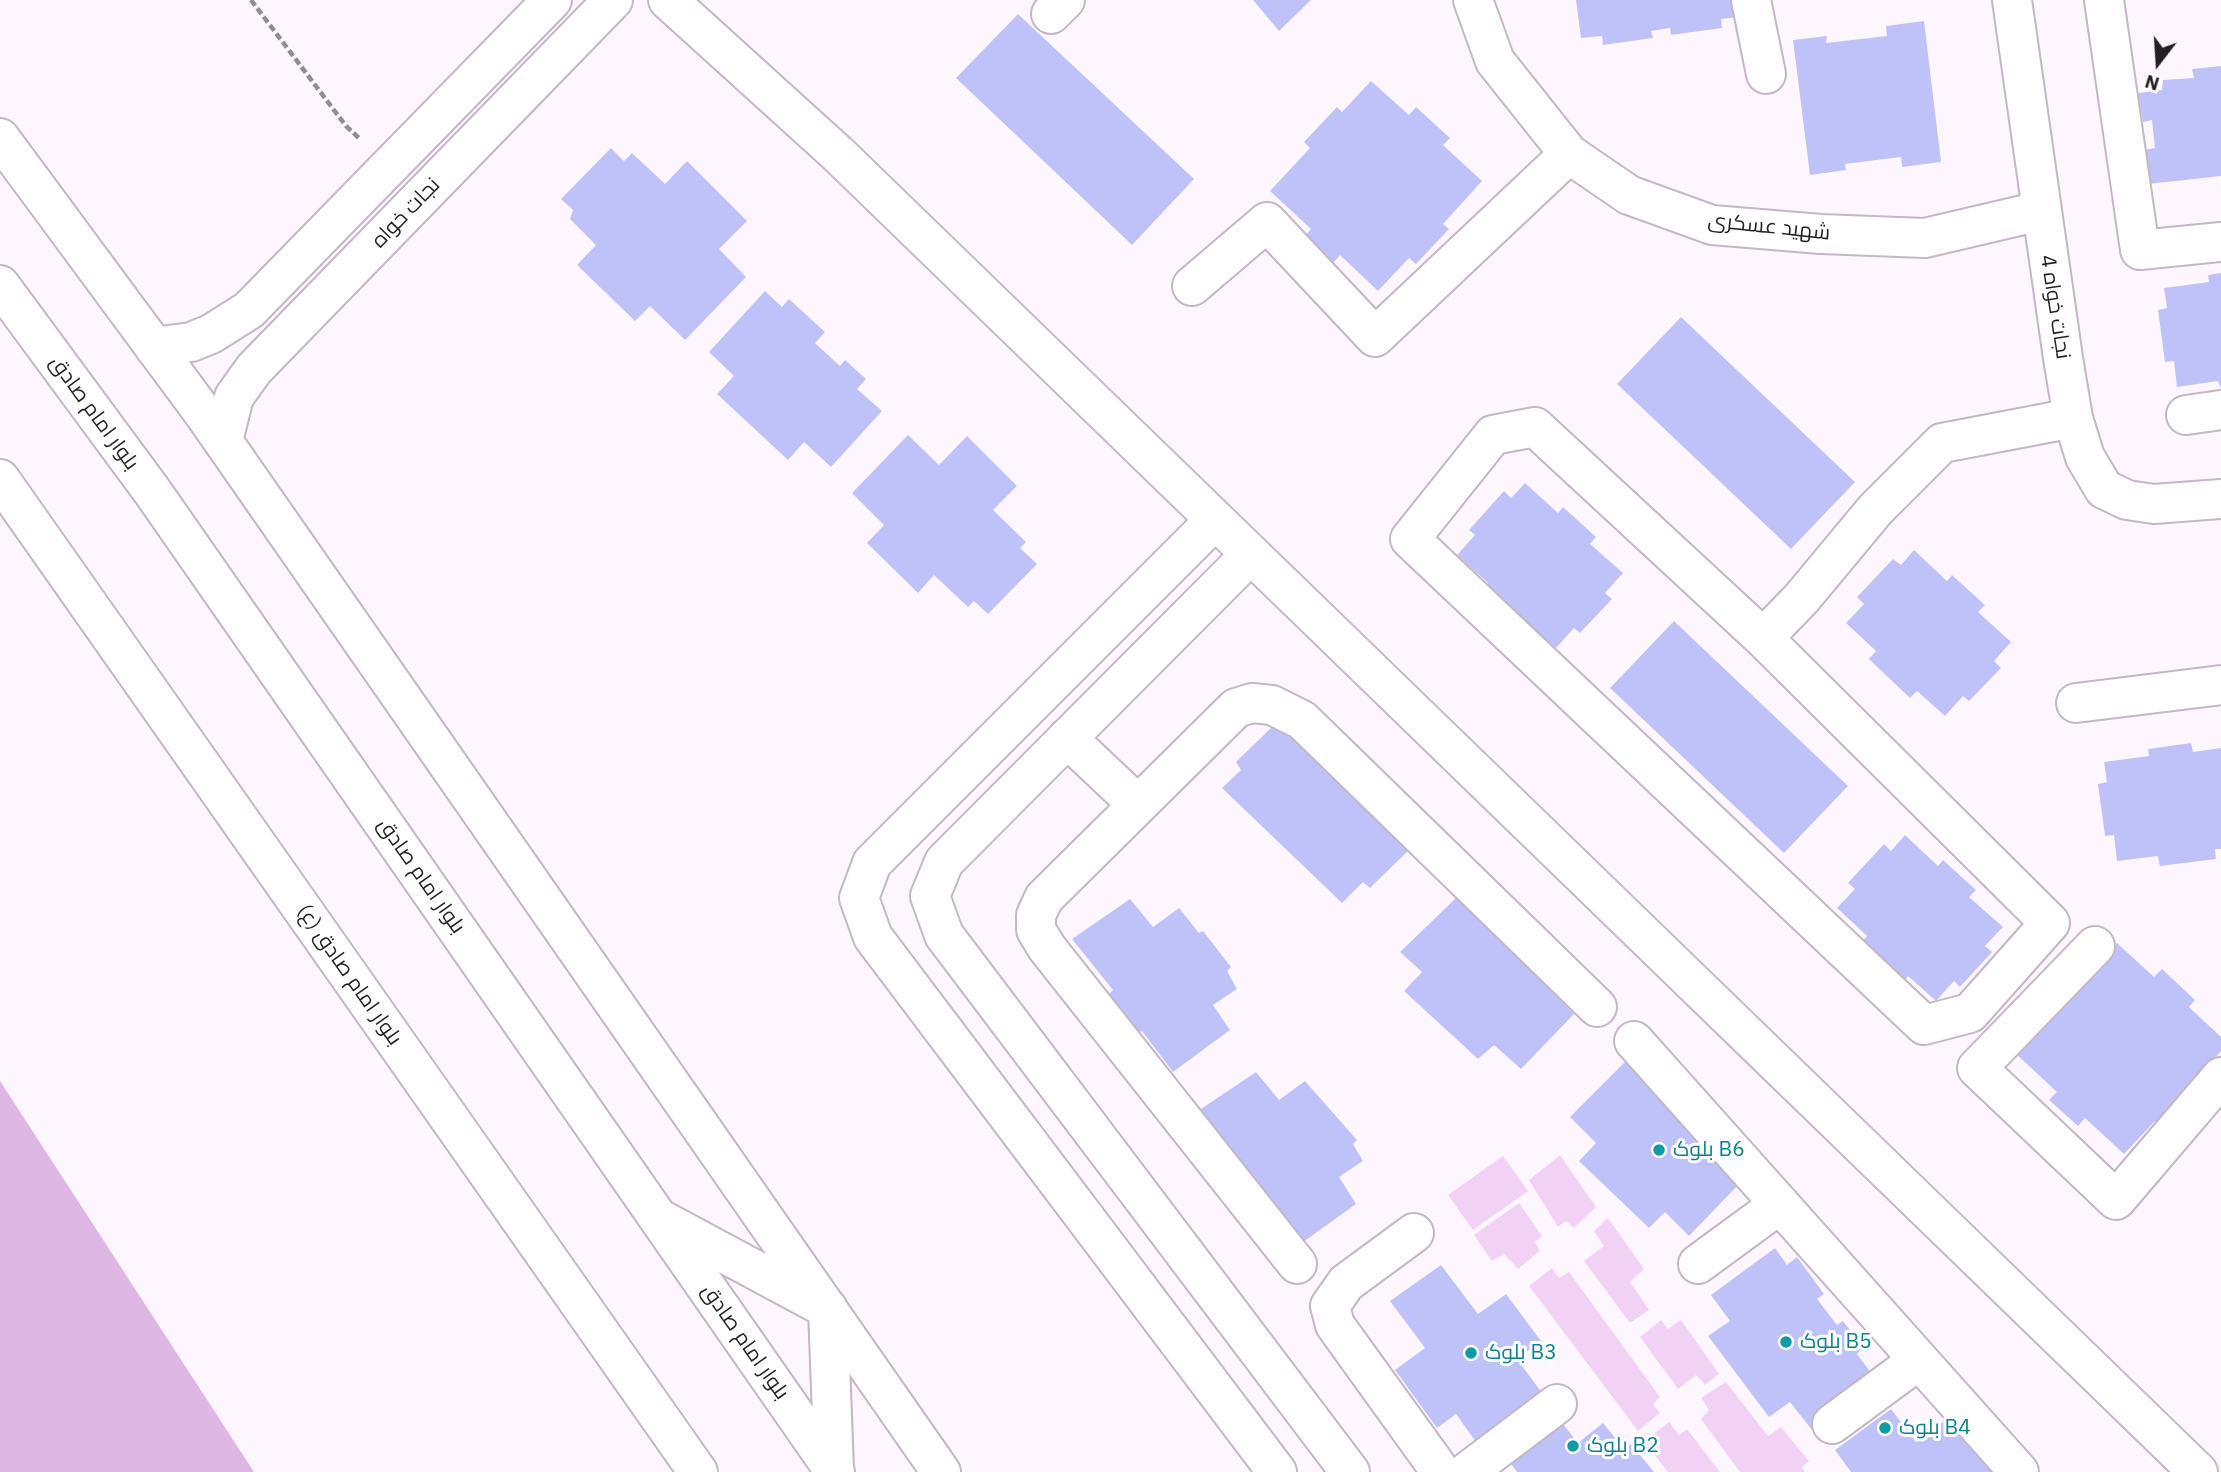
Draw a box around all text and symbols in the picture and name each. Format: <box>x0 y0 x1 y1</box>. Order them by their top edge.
north arrow <box>2123 28 2193 98</box>
text: N <box>2142 70 2162 97</box>
street label: نجات خواه <box>366 173 446 253</box>
street label: شهید عسکری <box>1707 208 1831 246</box>
street label: نجات خواه 4 <box>2034 253 2076 361</box>
street label: بلوار امام صادق <box>44 351 144 475</box>
street label: بلوار امام صادق <box>372 813 470 939</box>
street label: بلوار امام صادق (ع) <box>291 900 407 1050</box>
place label: بلوک B6 <box>1673 1137 1745 1163</box>
marker: بلوک B6 <box>1651 1142 1667 1158</box>
street label: بلوار امام صادق <box>696 1279 794 1405</box>
place label: بلوک B5 <box>1800 1329 1872 1355</box>
marker: بلوک B5 <box>1778 1334 1794 1350</box>
place label: بلوک B3 <box>1485 1340 1557 1366</box>
marker: بلوک B3 <box>1463 1345 1479 1361</box>
place label: بلوک B4 <box>1899 1415 1971 1441</box>
marker: بلوک B4 <box>1877 1420 1893 1436</box>
place label: بلوک B2 <box>1587 1433 1659 1459</box>
marker: بلوک B2 <box>1565 1438 1581 1454</box>

